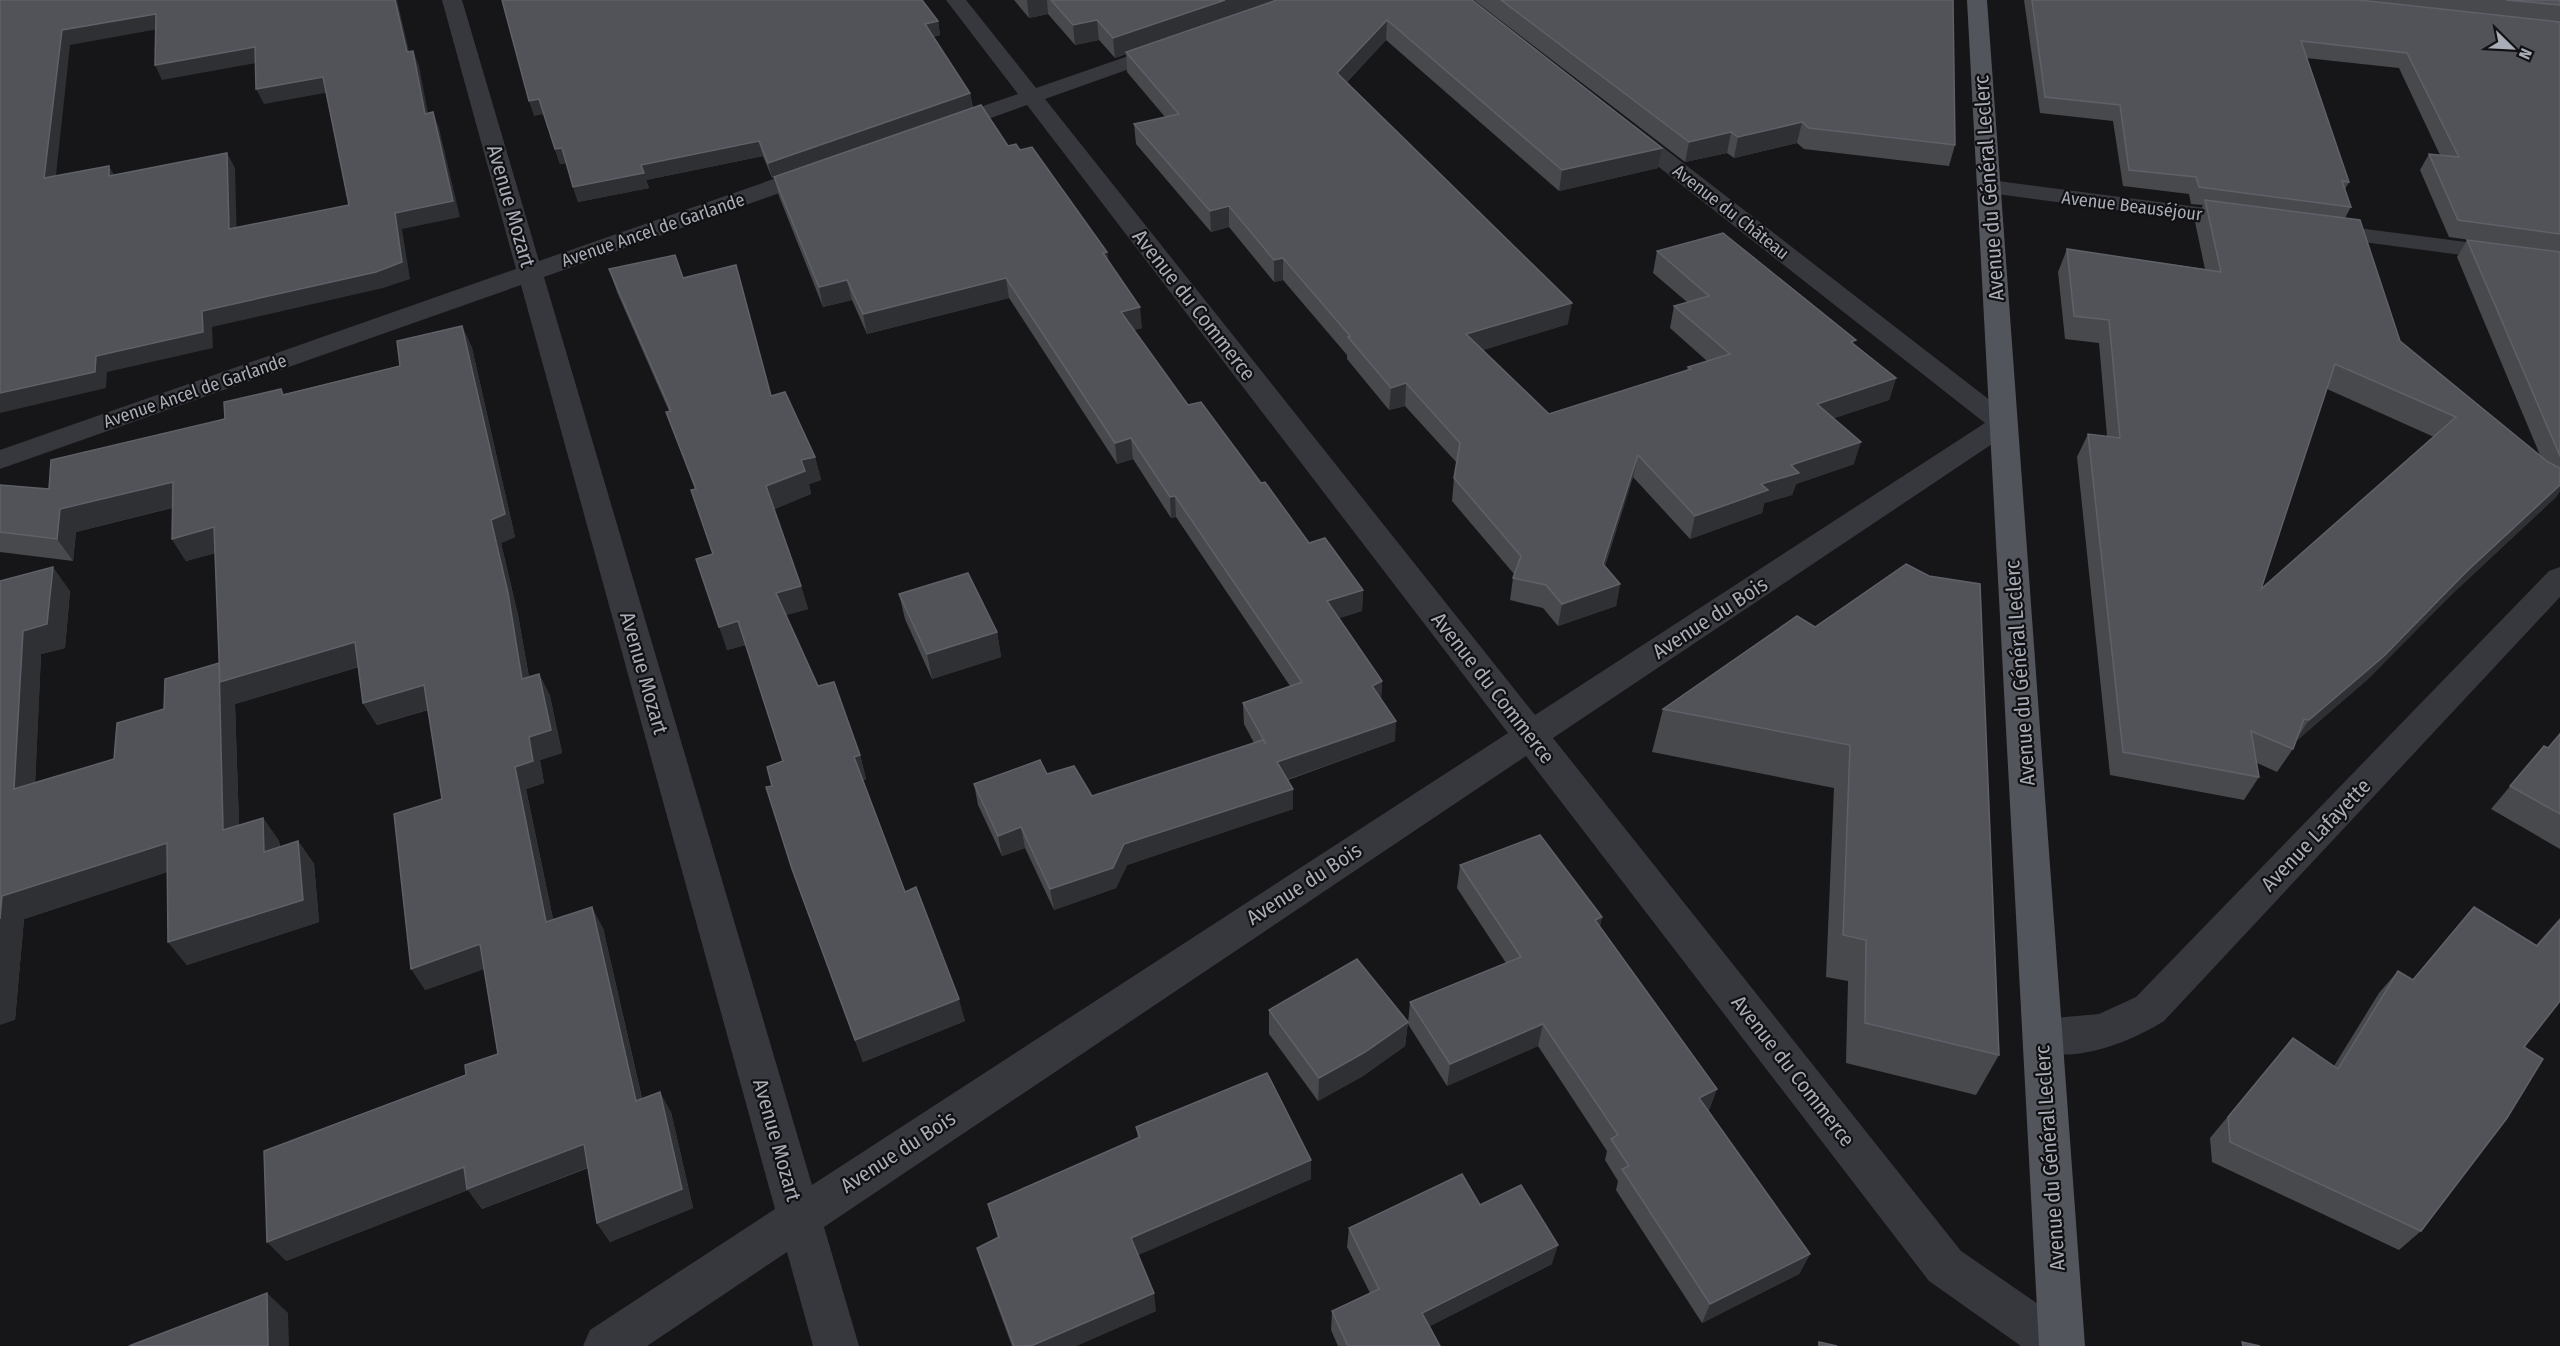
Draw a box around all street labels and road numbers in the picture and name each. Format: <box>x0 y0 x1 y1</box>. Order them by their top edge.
street label: Avenue du Général Leclerc <box>1968 74 2010 302</box>
street label: Avenue Mozart <box>481 142 541 270</box>
street label: Avenue du Château <box>1668 160 1794 264</box>
street label: Avenue Beauséjour <box>2060 186 2204 226</box>
street label: Avenue Ancel de Garlande <box>559 188 748 272</box>
street label: Avenue du Commerce <box>1127 224 1261 386</box>
street label: Avenue Ancel de Garlande <box>101 349 290 433</box>
street label: Avenue du Général Leclerc <box>1999 559 2041 787</box>
street label: Avenue du Bois <box>1648 571 1772 665</box>
street label: Avenue du Commerce <box>1426 607 1560 769</box>
street label: Avenue Mozart <box>614 609 674 737</box>
street label: Avenue Lafayette <box>2256 773 2376 897</box>
street label: Avenue du Bois <box>1242 837 1366 931</box>
street label: Avenue du Commerce <box>1726 990 1860 1152</box>
street label: Avenue du Général Leclerc <box>2029 1044 2071 1272</box>
street label: Avenue Mozart <box>747 1076 807 1204</box>
street label: Avenue du Bois <box>836 1105 960 1199</box>

